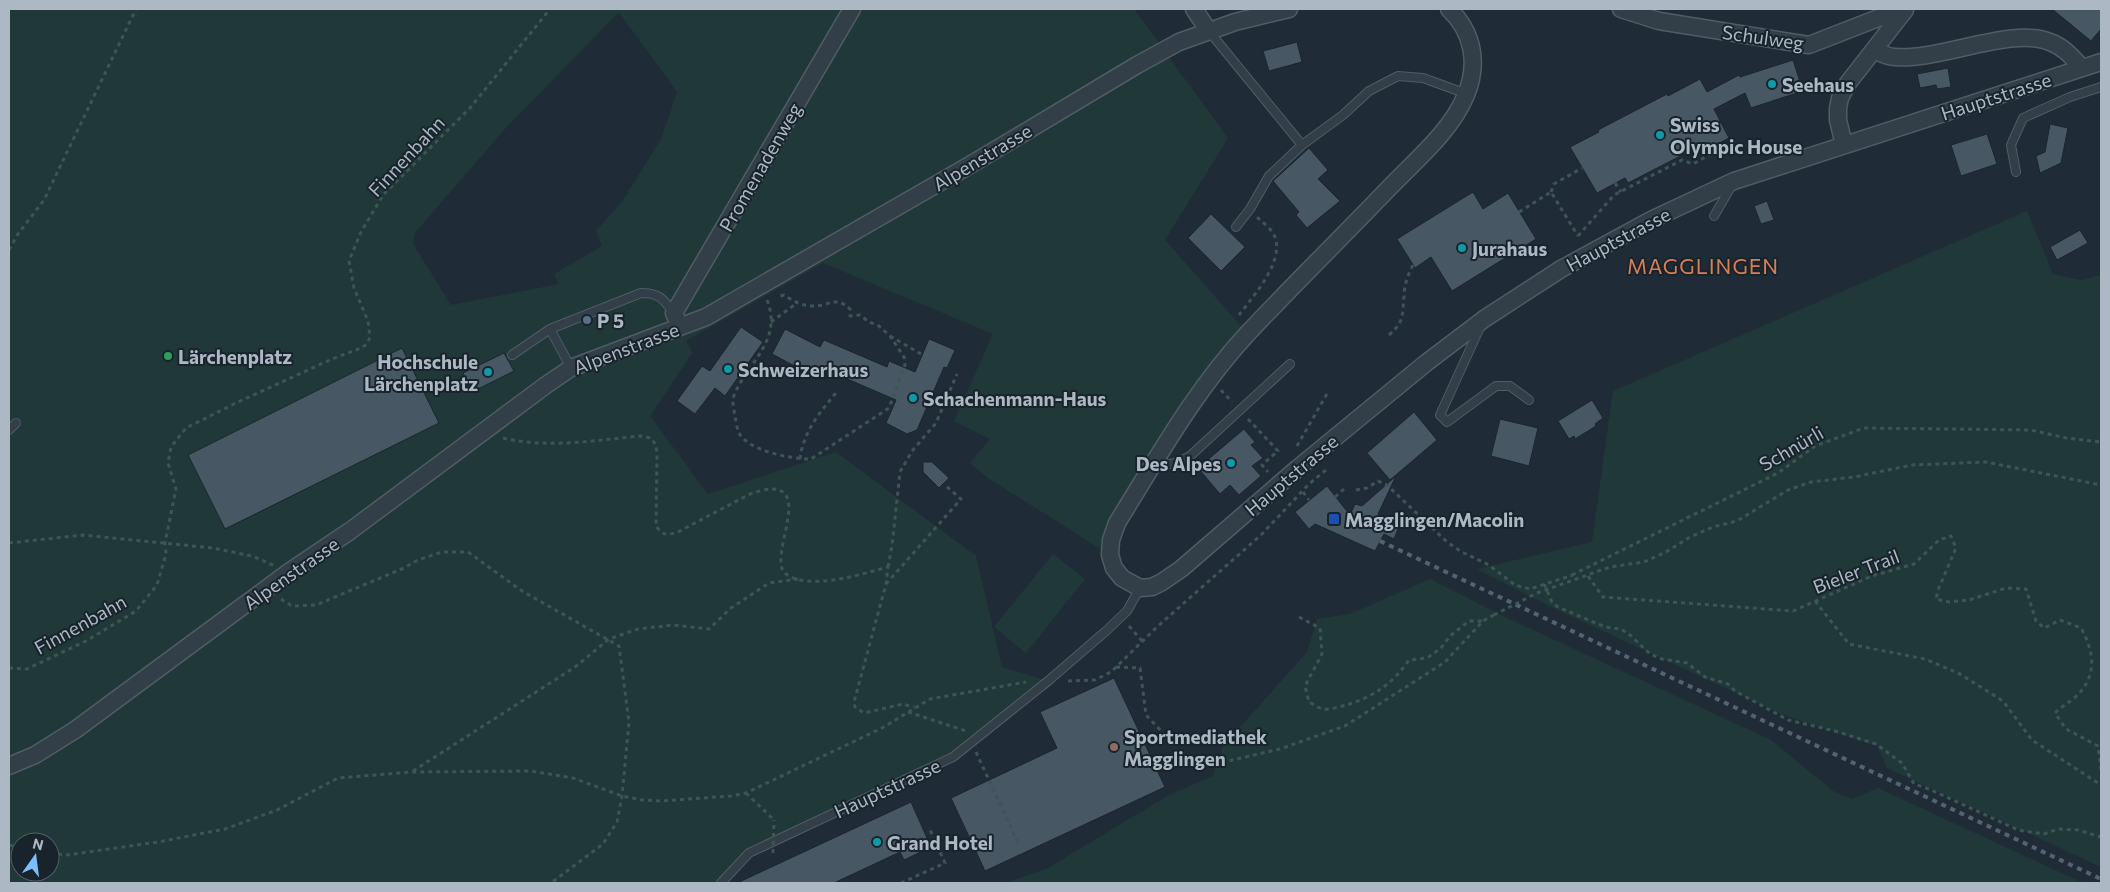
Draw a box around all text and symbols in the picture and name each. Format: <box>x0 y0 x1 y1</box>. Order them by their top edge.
street label: Schulweg <box>1721 20 1805 54</box>
street label: Hauptstrasse <box>1938 67 2054 125</box>
place label: Seehaus <box>1782 73 1854 96</box>
marker: Seehaus <box>1766 78 1778 90</box>
street label: Promenadenweg <box>714 99 806 235</box>
street label: Finnenbahn <box>363 111 449 201</box>
place label: Swiss Olympic House <box>1670 113 1802 158</box>
street label: Alpenstrasse <box>928 119 1036 195</box>
marker: Swiss Olympic House <box>1654 129 1666 141</box>
street label: Hauptstrasse <box>1562 202 1674 276</box>
place label: Jurahaus <box>1472 237 1547 260</box>
marker: Jurahaus <box>1456 242 1468 254</box>
district label: MAGGLINGEN <box>1627 253 1779 278</box>
place label: P 5 <box>597 309 624 332</box>
marker: P 5 <box>581 314 593 326</box>
street label: Alpenstrasse <box>570 317 682 379</box>
place label: Lärchenplatz <box>178 345 292 368</box>
marker: Lärchenplatz <box>162 350 174 362</box>
place label: Hochschule Lärchenplatz <box>364 350 478 395</box>
place label: Schweizerhaus <box>738 358 868 381</box>
marker: Schweizerhaus <box>722 363 734 375</box>
marker: Hochschule Lärchenplatz <box>482 366 494 378</box>
place label: Schachenmann-Haus <box>923 387 1107 410</box>
marker: Schachenmann-Haus <box>907 392 919 404</box>
street label: Schnürli <box>1755 420 1827 476</box>
street label: Hauptstrasse <box>1240 429 1342 521</box>
place label: Des Alpes <box>1136 452 1221 475</box>
marker: Des Alpes <box>1225 457 1237 469</box>
place label: Magglingen/Macolin <box>1345 508 1524 531</box>
marker: Magglingen/Macolin <box>1327 512 1341 526</box>
street label: Alpenstrasse <box>239 532 343 614</box>
street label: Bieler Trail <box>1809 544 1903 598</box>
street label: Finnenbahn <box>30 589 130 659</box>
place label: Sportmediathek Magglingen <box>1124 725 1267 770</box>
marker: Sportmediathek Magglingen <box>1108 741 1120 753</box>
street label: Hauptstrasse <box>830 753 944 823</box>
place label: Grand Hotel <box>887 831 993 854</box>
north arrow <box>10 832 60 882</box>
text: N <box>31 834 45 853</box>
marker: Grand Hotel <box>871 836 883 848</box>

